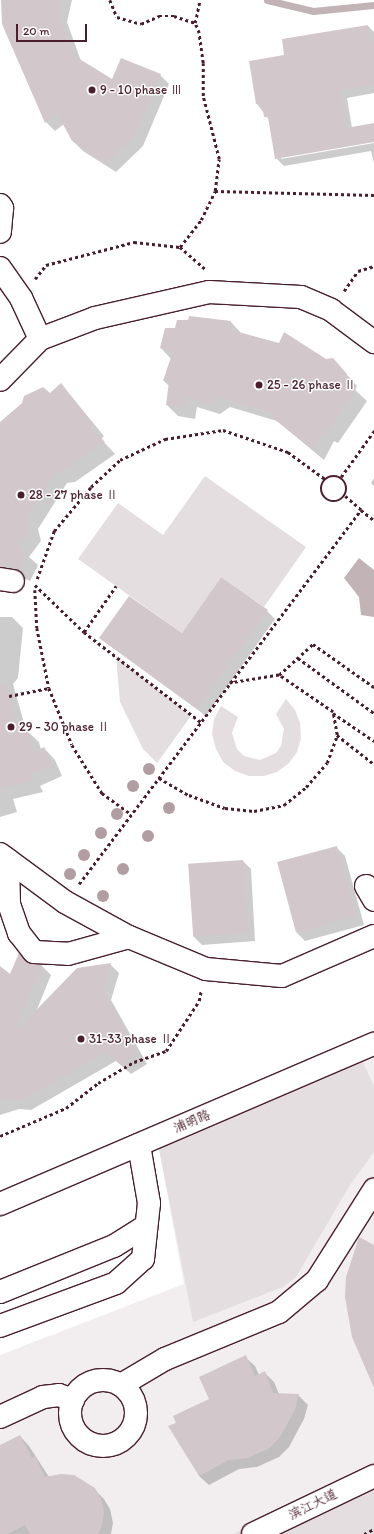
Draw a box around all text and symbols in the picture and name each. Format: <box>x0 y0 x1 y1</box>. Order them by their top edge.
scale bar <box>18 16 89 42</box>
text: 20 m <box>23 24 50 38</box>
place label: 9 - 10 phase Ⅲ <box>100 82 183 98</box>
marker: 9 - 10 phase Ⅲ <box>87 85 97 95</box>
place label: 25 - 26 phase Ⅱ <box>267 377 357 393</box>
marker: 25 - 26 phase Ⅱ <box>254 380 264 390</box>
place label: 28 - 27 phase Ⅱ <box>29 487 118 503</box>
marker: 28 - 27 phase Ⅱ <box>16 490 26 500</box>
place label: 29 - 30 phase Ⅱ <box>19 719 110 735</box>
marker: 29 - 30 phase Ⅱ <box>6 722 16 732</box>
place label: 31-33 phase Ⅱ <box>89 1031 173 1047</box>
marker: 31-33 phase Ⅱ <box>76 1034 86 1044</box>
street label: 浦明路 <box>171 1107 213 1137</box>
street label: 滨江大道 <box>286 1487 340 1523</box>

